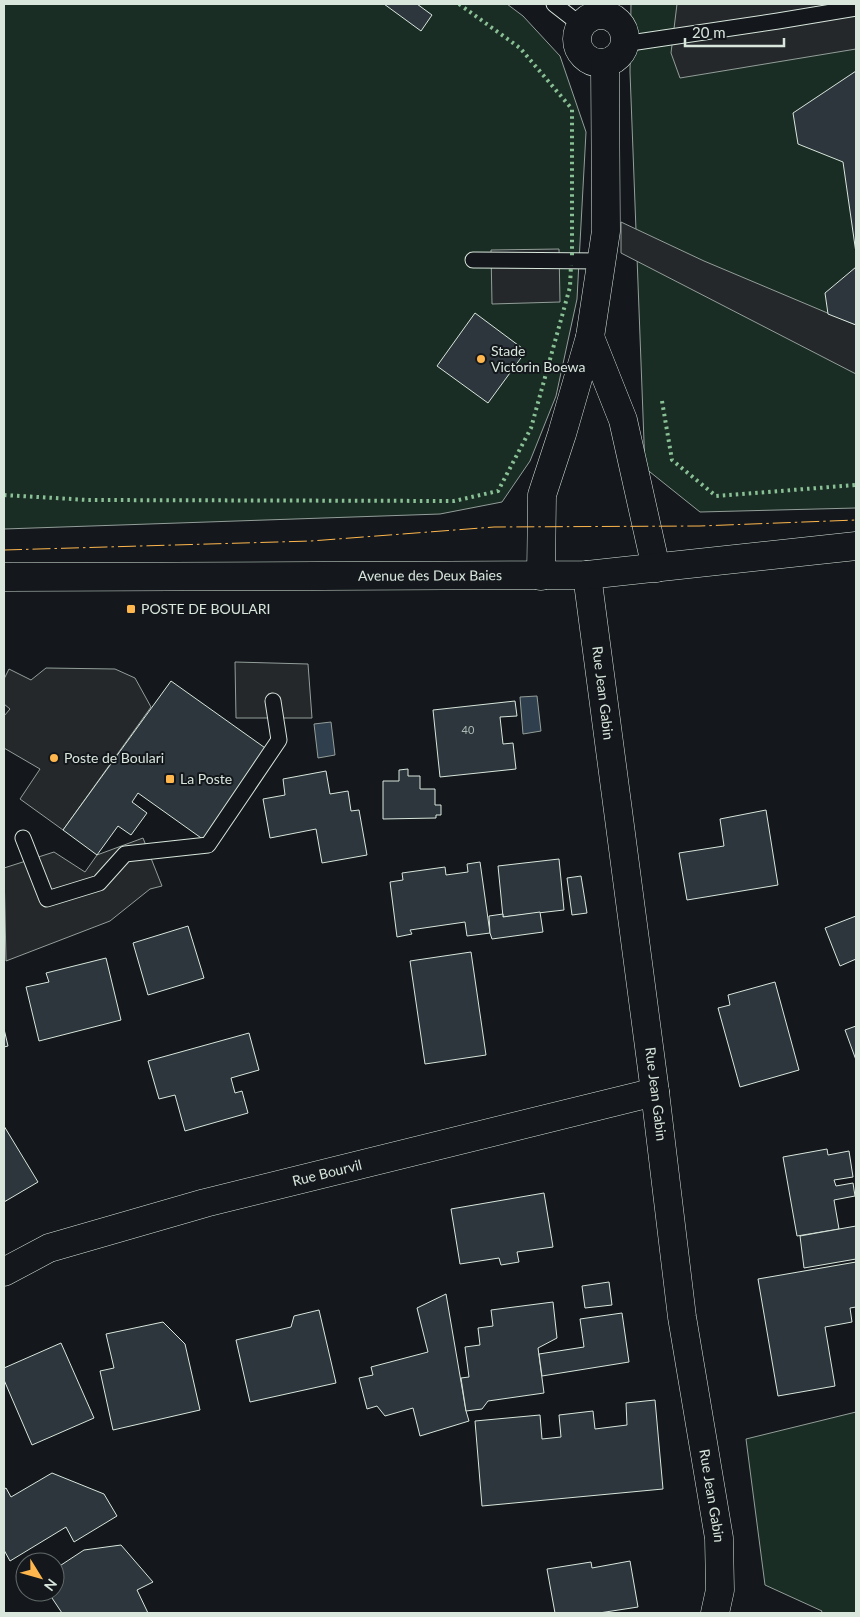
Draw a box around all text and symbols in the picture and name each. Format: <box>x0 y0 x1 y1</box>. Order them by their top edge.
scale bar <box>685 15 784 47</box>
text: 20 m <box>692 23 726 41</box>
place label: Stade Victorin Boewa <box>491 342 585 375</box>
marker: Stade Victorin Boewa <box>475 353 487 365</box>
street label: Avenue des Deux Baies <box>358 566 502 584</box>
place label: POSTE DE BOULARI <box>141 600 270 617</box>
marker: POSTE DE BOULARI <box>125 603 137 615</box>
street label: Rue Jean Gabin <box>589 645 618 741</box>
house number: 40 <box>462 723 475 736</box>
place label: Poste de Boulari <box>64 749 164 766</box>
marker: Poste de Boulari <box>48 752 60 764</box>
place label: La Poste <box>180 770 232 787</box>
marker: La Poste <box>164 773 176 785</box>
street label: Rue Jean Gabin <box>642 1046 671 1142</box>
street label: Rue Bourvil <box>290 1156 363 1189</box>
street label: Rue Jean Gabin <box>696 1448 728 1543</box>
north arrow <box>15 1552 65 1602</box>
text: N <box>41 1576 61 1595</box>

